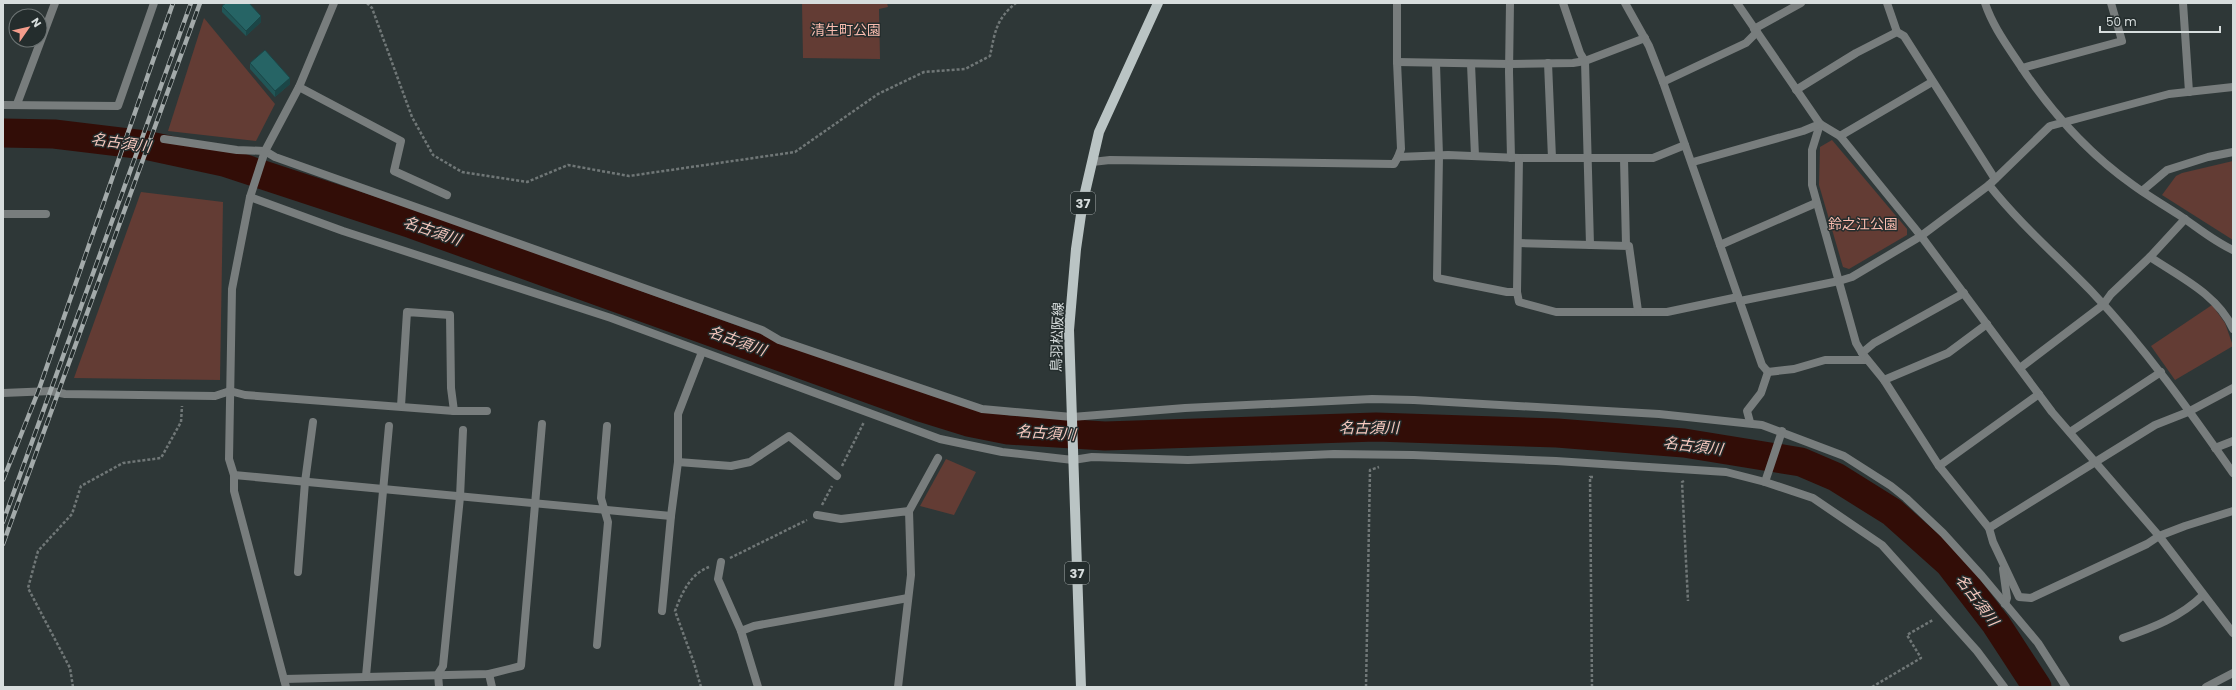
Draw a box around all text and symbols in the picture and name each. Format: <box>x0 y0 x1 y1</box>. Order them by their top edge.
north arrow <box>8 8 48 48</box>
scale bar <box>2100 8 2220 34</box>
text: 50 m <box>2106 13 2137 30</box>
text: N <box>27 15 45 30</box>
park label: 清生町公園 <box>811 20 881 40</box>
water label: 名古須川 <box>90 128 154 157</box>
road number: 37 <box>1071 192 1095 214</box>
water label: 名古須川 <box>400 211 466 251</box>
park label: 鈴之江公園 <box>1828 214 1898 234</box>
street label: 鳥羽松阪線 <box>1046 302 1068 372</box>
water label: 名古須川 <box>705 320 771 361</box>
water label: 名古須川 <box>1339 417 1401 438</box>
water label: 名古須川 <box>1015 420 1079 445</box>
water label: 名古須川 <box>1662 431 1726 460</box>
road number: 37 <box>1065 562 1089 584</box>
water label: 名古須川 <box>1951 569 2005 632</box>

